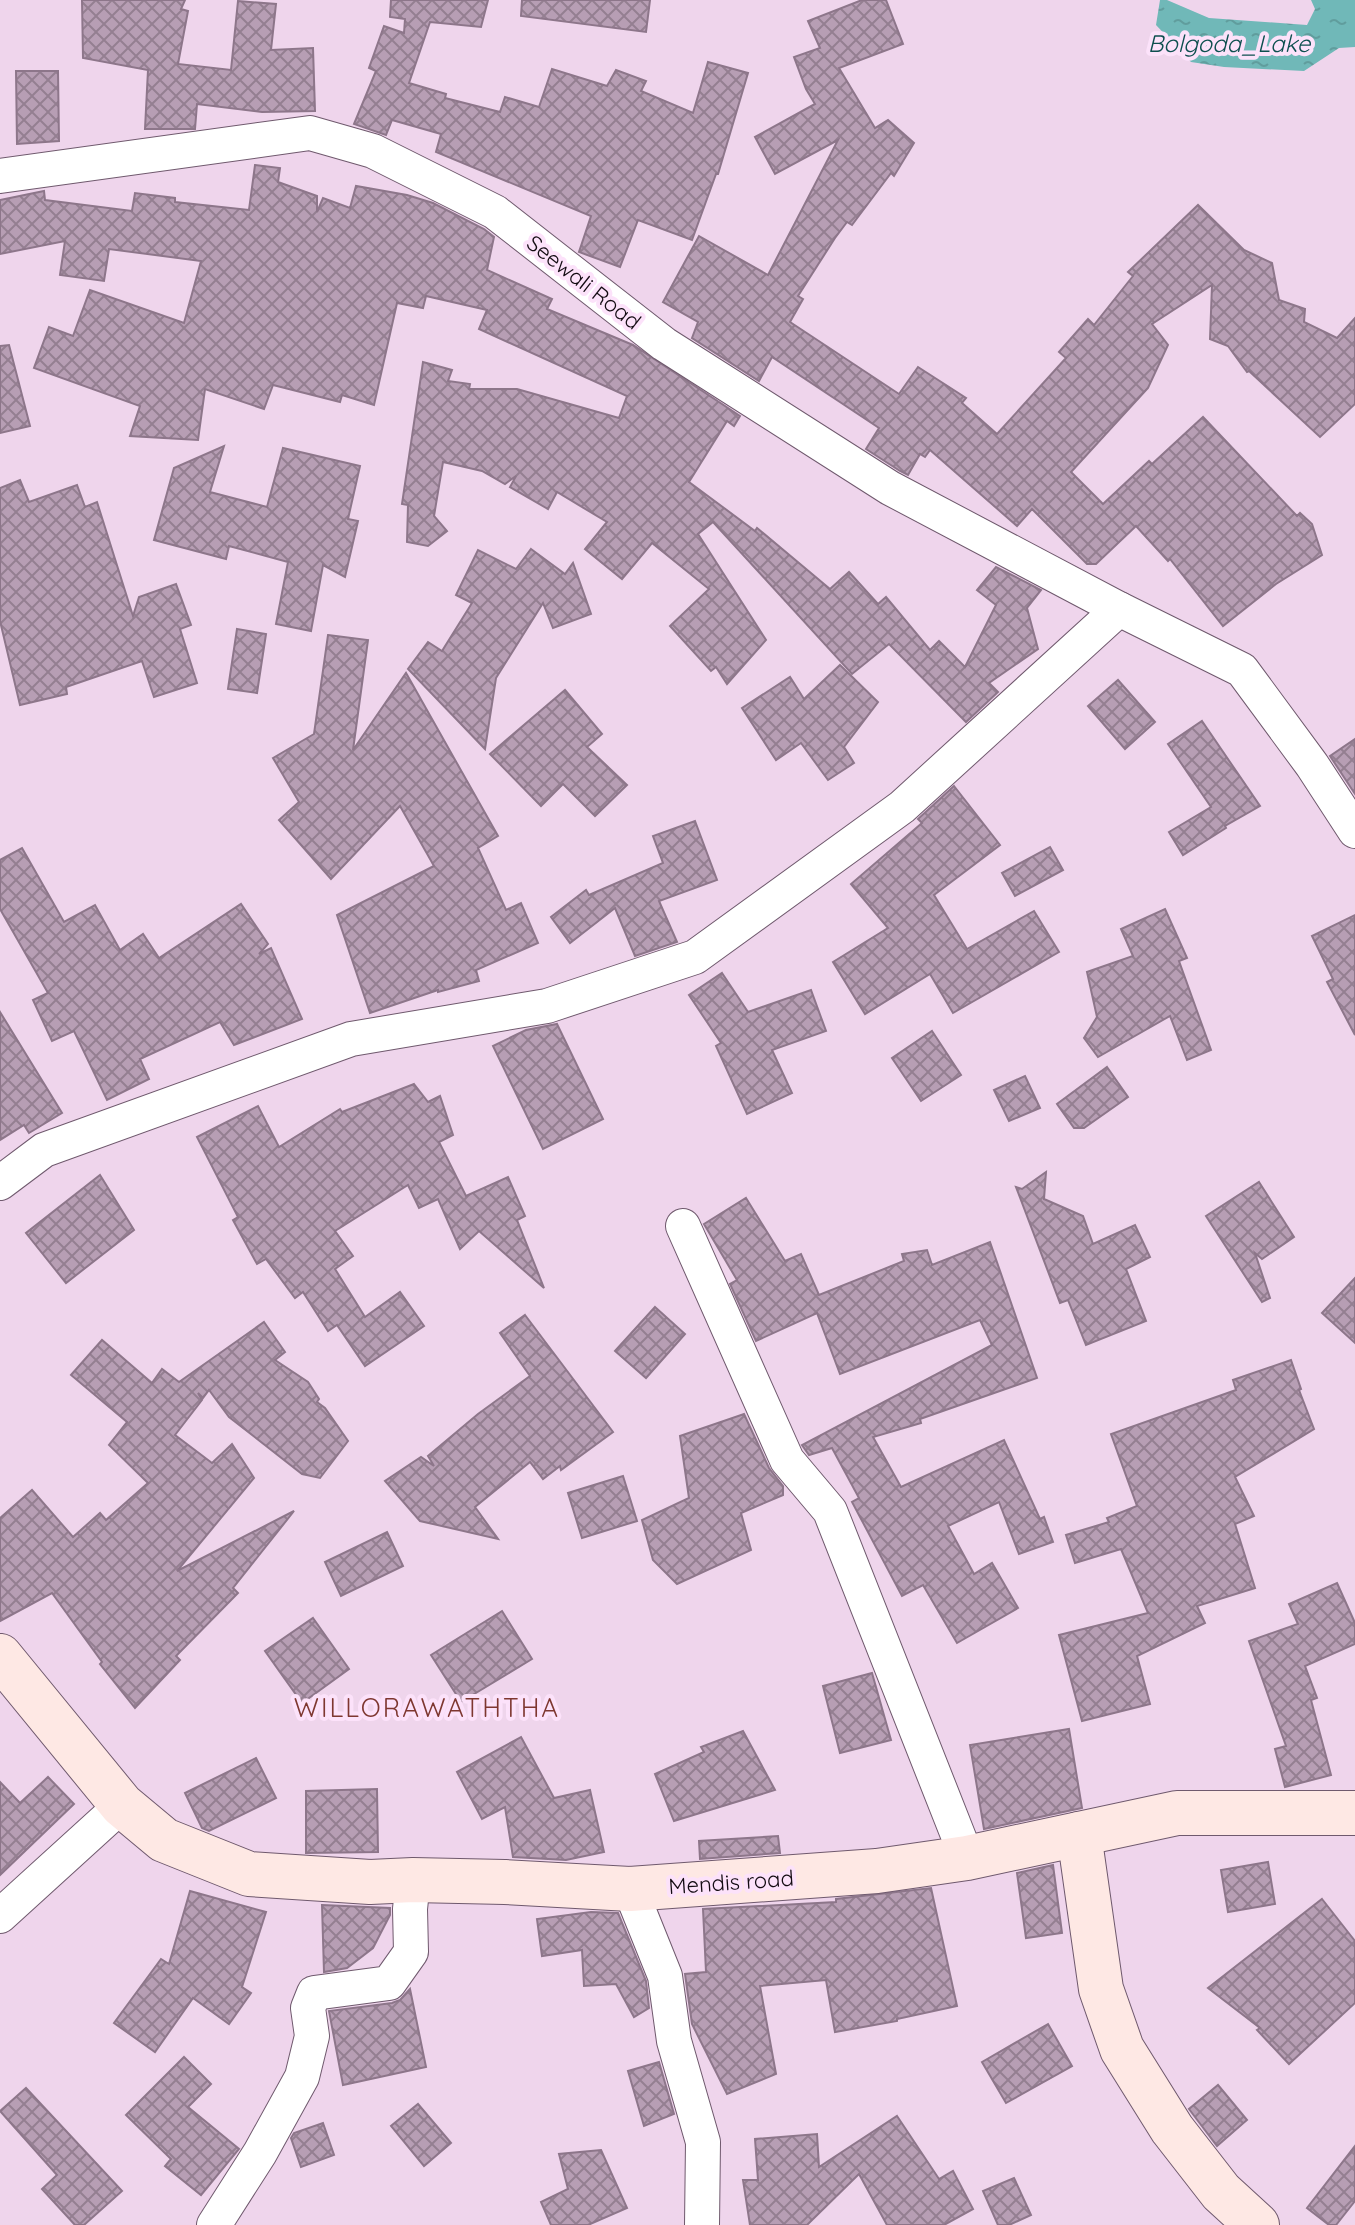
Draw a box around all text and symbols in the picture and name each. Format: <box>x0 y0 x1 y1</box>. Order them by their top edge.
water label: Bolgoda_Lake <box>1148 28 1312 58</box>
street label: Seewali Road <box>521 229 647 335</box>
district label: WILLORAWATHTHA <box>294 1691 560 1724</box>
street label: Mendis road <box>667 1864 795 1900</box>

